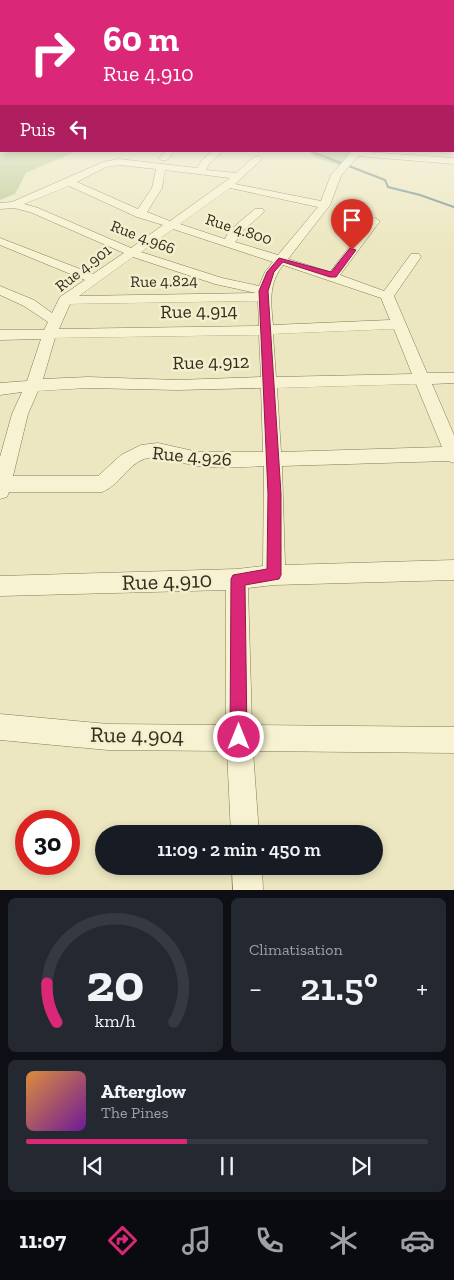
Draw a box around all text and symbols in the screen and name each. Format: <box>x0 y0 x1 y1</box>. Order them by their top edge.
text: 60 m <box>103 18 179 60</box>
icon: right <box>20 20 85 85</box>
text: Rue 4.910 <box>103 60 194 87</box>
icon: left <box>65 115 93 143</box>
text: Puis <box>20 118 55 141</box>
pin <box>331 199 373 250</box>
icon: arrive <box>338 206 366 234</box>
street label: Rue 4.800 <box>203 209 275 249</box>
street label: Rue 4.966 <box>108 216 178 258</box>
street label: Rue 4.901 <box>51 240 115 296</box>
street label: Rue 4.824 <box>130 271 198 291</box>
street label: Rue 4.914 <box>160 299 238 323</box>
street label: Rue 4.912 <box>172 350 250 374</box>
street label: Rue 4.926 <box>151 441 233 471</box>
street label: Rue 4.910 <box>121 566 213 596</box>
position arrow <box>212 710 264 762</box>
street label: Rue 4.904 <box>90 721 184 749</box>
speed limit sign: 30 <box>15 810 80 875</box>
text: 11:09 · 2 min · 450 m <box>157 838 321 861</box>
text: Climatisation <box>249 940 343 959</box>
text: 20 <box>87 952 144 1014</box>
text: 21.5° <box>300 964 378 1010</box>
text: − <box>249 972 262 1005</box>
text: + <box>416 972 428 1005</box>
text: km/h <box>95 1010 136 1032</box>
text: Afterglow <box>101 1080 186 1103</box>
text: The Pines <box>101 1103 168 1122</box>
icon: previous <box>79 1152 107 1180</box>
icon: pause <box>213 1152 241 1180</box>
icon: next <box>347 1152 375 1180</box>
icon: directions <box>105 1223 140 1258</box>
icon: music <box>179 1223 214 1258</box>
icon: phone <box>252 1223 287 1258</box>
icon: climate <box>326 1223 361 1258</box>
icon: car <box>400 1223 435 1258</box>
text: 11:07 <box>19 1227 66 1254</box>

